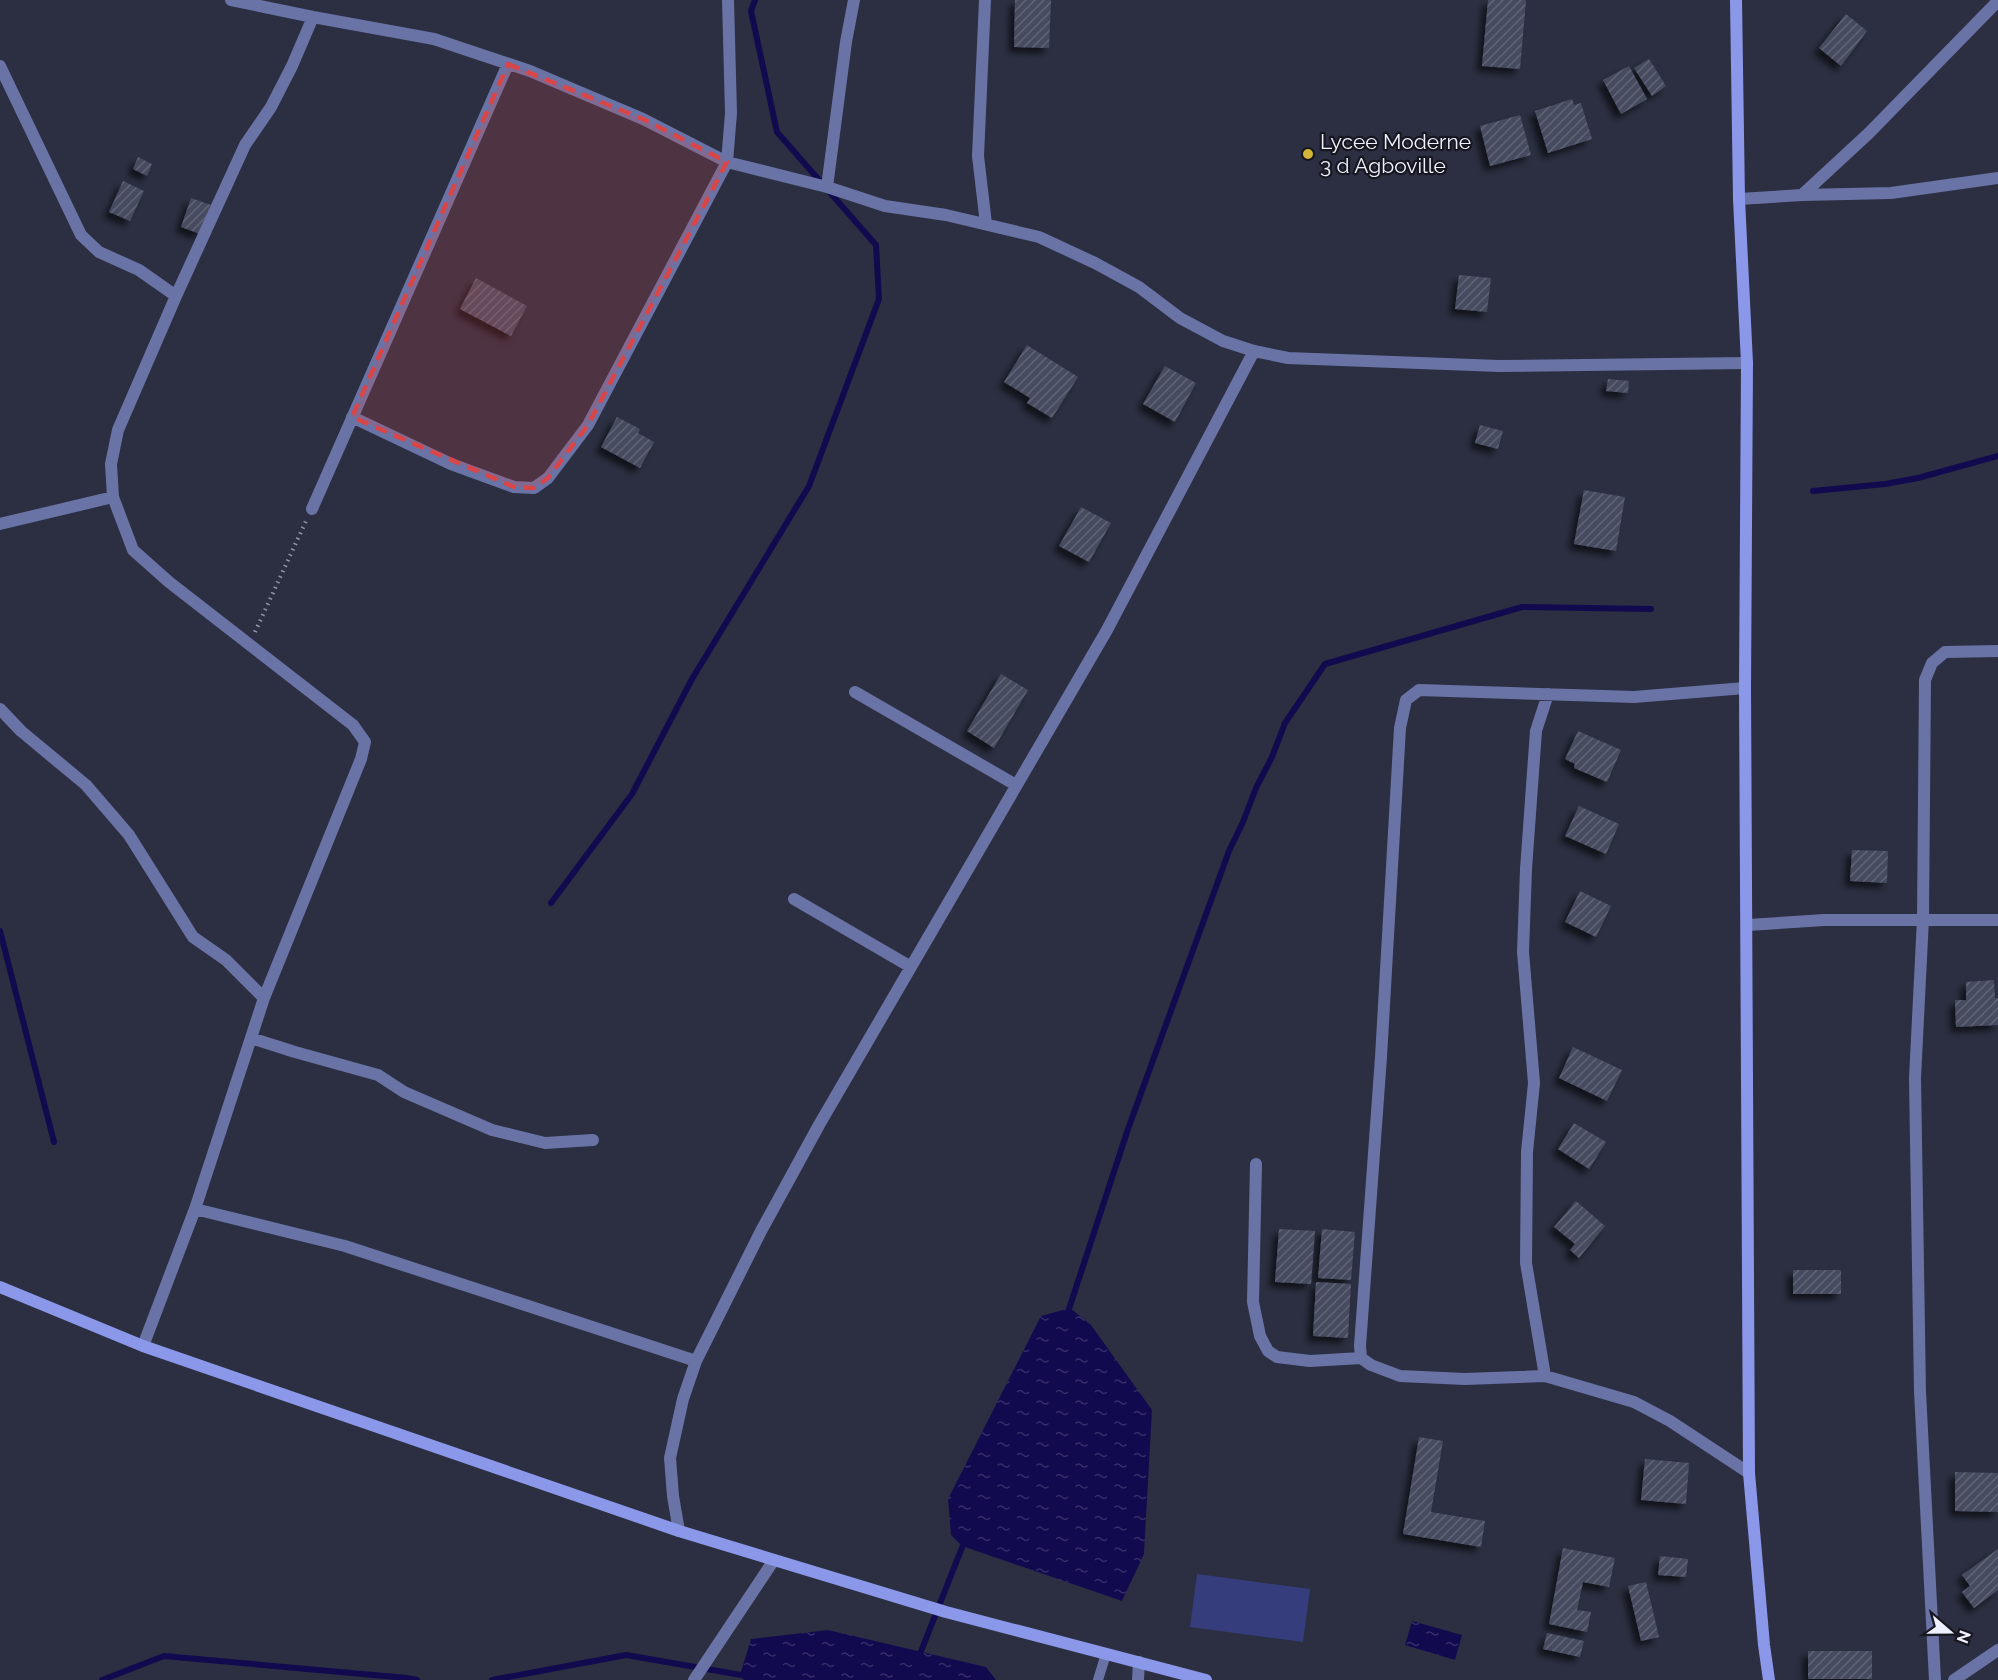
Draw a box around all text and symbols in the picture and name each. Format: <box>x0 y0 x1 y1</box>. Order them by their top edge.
place label: Lycee Moderne 3 d Agboville <box>1320 129 1471 178</box>
marker: Lycee Moderne 3 d Agboville <box>1301 147 1315 161</box>
north arrow <box>1920 1602 1980 1662</box>
text: N <box>1953 1628 1975 1646</box>

